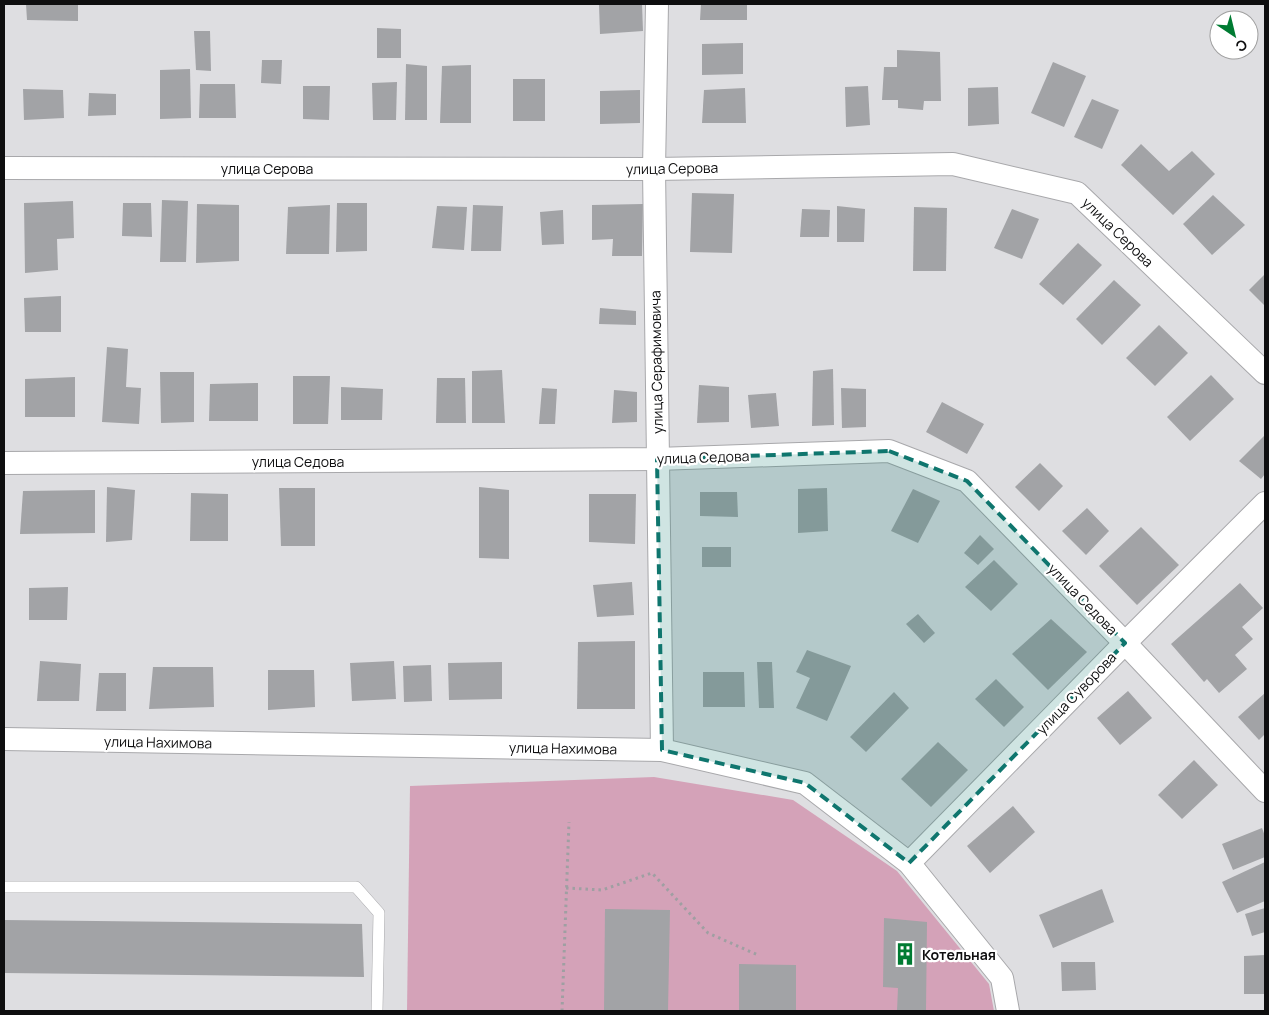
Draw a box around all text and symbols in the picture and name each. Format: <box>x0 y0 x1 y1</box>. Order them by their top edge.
north arrow <box>1209 10 1259 60</box>
text: С <box>1232 35 1251 57</box>
street label: улица Серова <box>626 158 718 178</box>
street label: улица Серова <box>221 159 313 178</box>
street label: улица Серова <box>1078 193 1158 271</box>
street label: улица Серафимовича <box>645 290 667 434</box>
street label: улица Седова <box>656 446 750 468</box>
street label: улица Седова <box>252 452 344 471</box>
street label: улица Седова <box>1044 559 1122 639</box>
street label: улица Суворова <box>1032 648 1120 738</box>
street label: улица Нахимова <box>104 732 212 752</box>
street label: улица Нахимова <box>509 738 617 758</box>
building icon: Котельная <box>892 941 918 967</box>
place label: Котельная <box>922 945 996 964</box>

